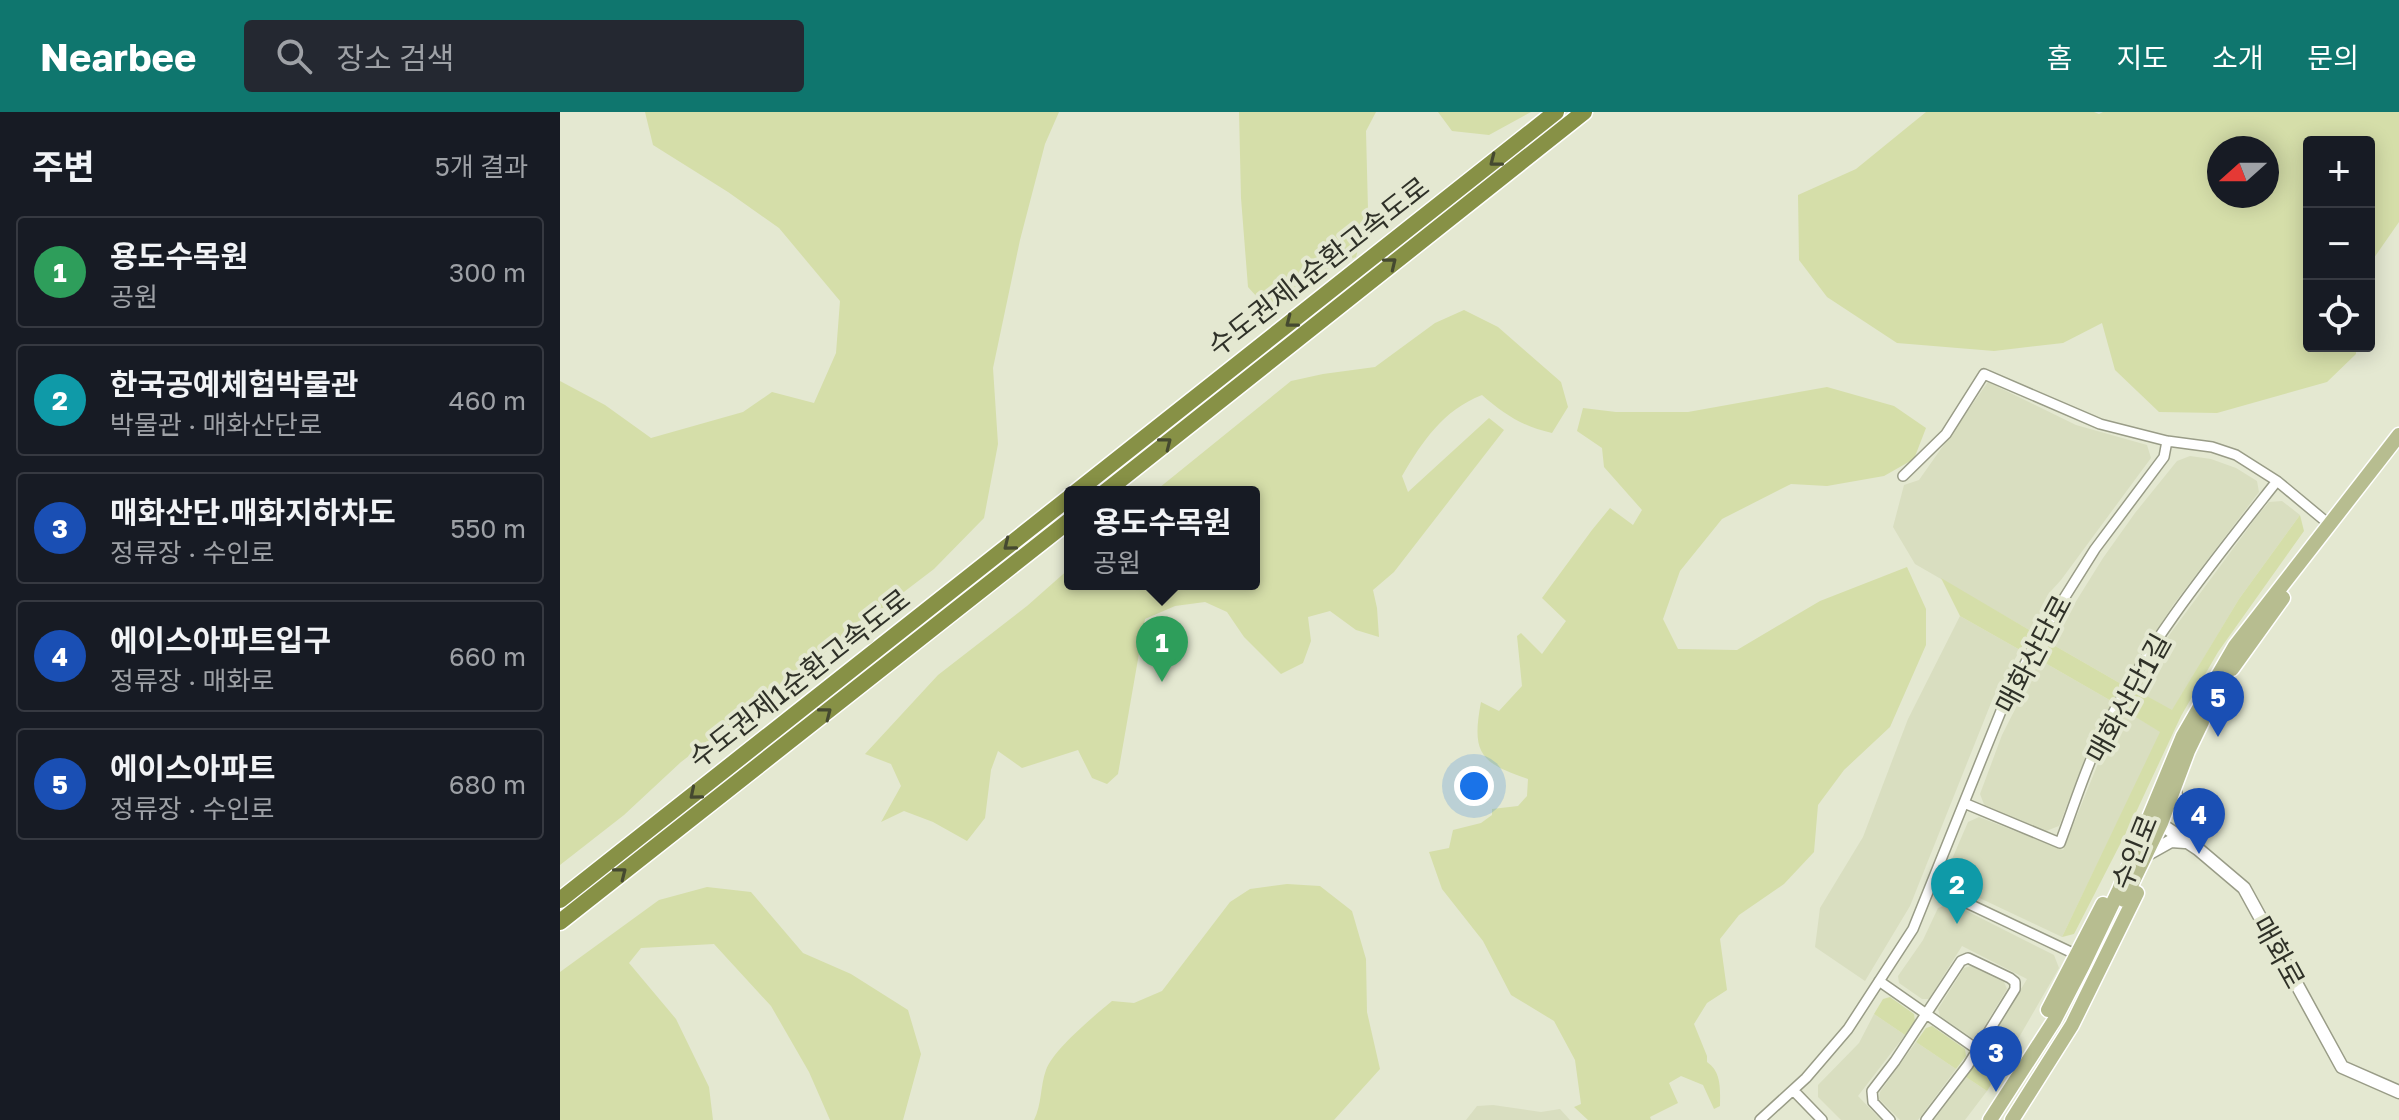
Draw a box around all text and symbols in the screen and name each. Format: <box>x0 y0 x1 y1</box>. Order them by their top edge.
search box <box>244 20 804 92</box>
text: Nearbee <box>40 34 196 79</box>
icon: search <box>272 34 316 78</box>
text: 장소 검색 <box>336 40 454 76</box>
text: 홈 <box>2047 41 2072 74</box>
text: 지도 <box>2116 41 2168 74</box>
text: 소개 <box>2212 41 2263 74</box>
text: 문의 <box>2307 41 2359 74</box>
north arrow <box>2207 136 2279 208</box>
map controls <box>2303 136 2375 352</box>
button: + <box>2303 136 2375 208</box>
text: 주변 <box>32 146 95 186</box>
text: 5개 결과 <box>435 151 528 182</box>
one-way arrow <box>1489 151 1504 165</box>
street label: 수도권제1순환고속도로 <box>1201 170 1435 362</box>
button: − <box>2303 208 2375 280</box>
text: 용도수목원 <box>110 238 248 274</box>
text: 1 <box>53 257 67 288</box>
text: 300 m <box>449 257 526 288</box>
one-way arrow <box>1382 258 1396 273</box>
button: locate <box>2303 280 2375 352</box>
text: 공원 <box>110 281 158 312</box>
one-way arrow <box>1286 312 1300 327</box>
text: 한국공예체험박물관 <box>110 366 358 402</box>
text: 2 <box>52 385 68 416</box>
text: 460 m <box>449 385 526 416</box>
text: 박물관 · 매화산단로 <box>110 409 322 440</box>
one-way arrow <box>1157 439 1172 453</box>
popup <box>1064 486 1260 590</box>
text: 매화산단.매화지하차도 <box>110 494 396 530</box>
text: 용도수목원 <box>1093 504 1231 540</box>
text: 3 <box>52 513 68 544</box>
text: 550 m <box>450 513 526 544</box>
one-way arrow <box>1004 535 1018 550</box>
text: 정류장 · 수인로 <box>110 537 274 568</box>
text: 공원 <box>1093 547 1141 578</box>
street label: 수도권제1순환고속도로 <box>682 582 916 774</box>
street label: 매화산단로 <box>1988 589 2078 719</box>
pin: 1 <box>1136 616 1188 682</box>
text: 에이스아파트입구 <box>110 622 331 658</box>
street label: 매화산단1길 <box>2079 628 2177 768</box>
text: 4 <box>52 641 68 672</box>
text: 660 m <box>449 641 526 672</box>
text: 정류장 · 매화로 <box>110 665 274 696</box>
pin: 5 <box>2192 671 2244 737</box>
one-way arrow <box>817 708 832 722</box>
text: 에이스아파트 <box>110 750 276 786</box>
your location <box>1454 766 1494 806</box>
text: 5 <box>52 769 68 800</box>
text: 680 m <box>449 769 526 800</box>
one-way arrow <box>690 784 705 799</box>
pin: 4 <box>2173 788 2225 854</box>
text: 정류장 · 수인로 <box>110 793 274 824</box>
street label: 수인로 <box>2104 810 2164 894</box>
pin: 2 <box>1931 858 1983 924</box>
one-way arrow <box>612 869 627 883</box>
street label: 매화로 <box>2246 910 2312 994</box>
pin: 3 <box>1970 1026 2022 1092</box>

